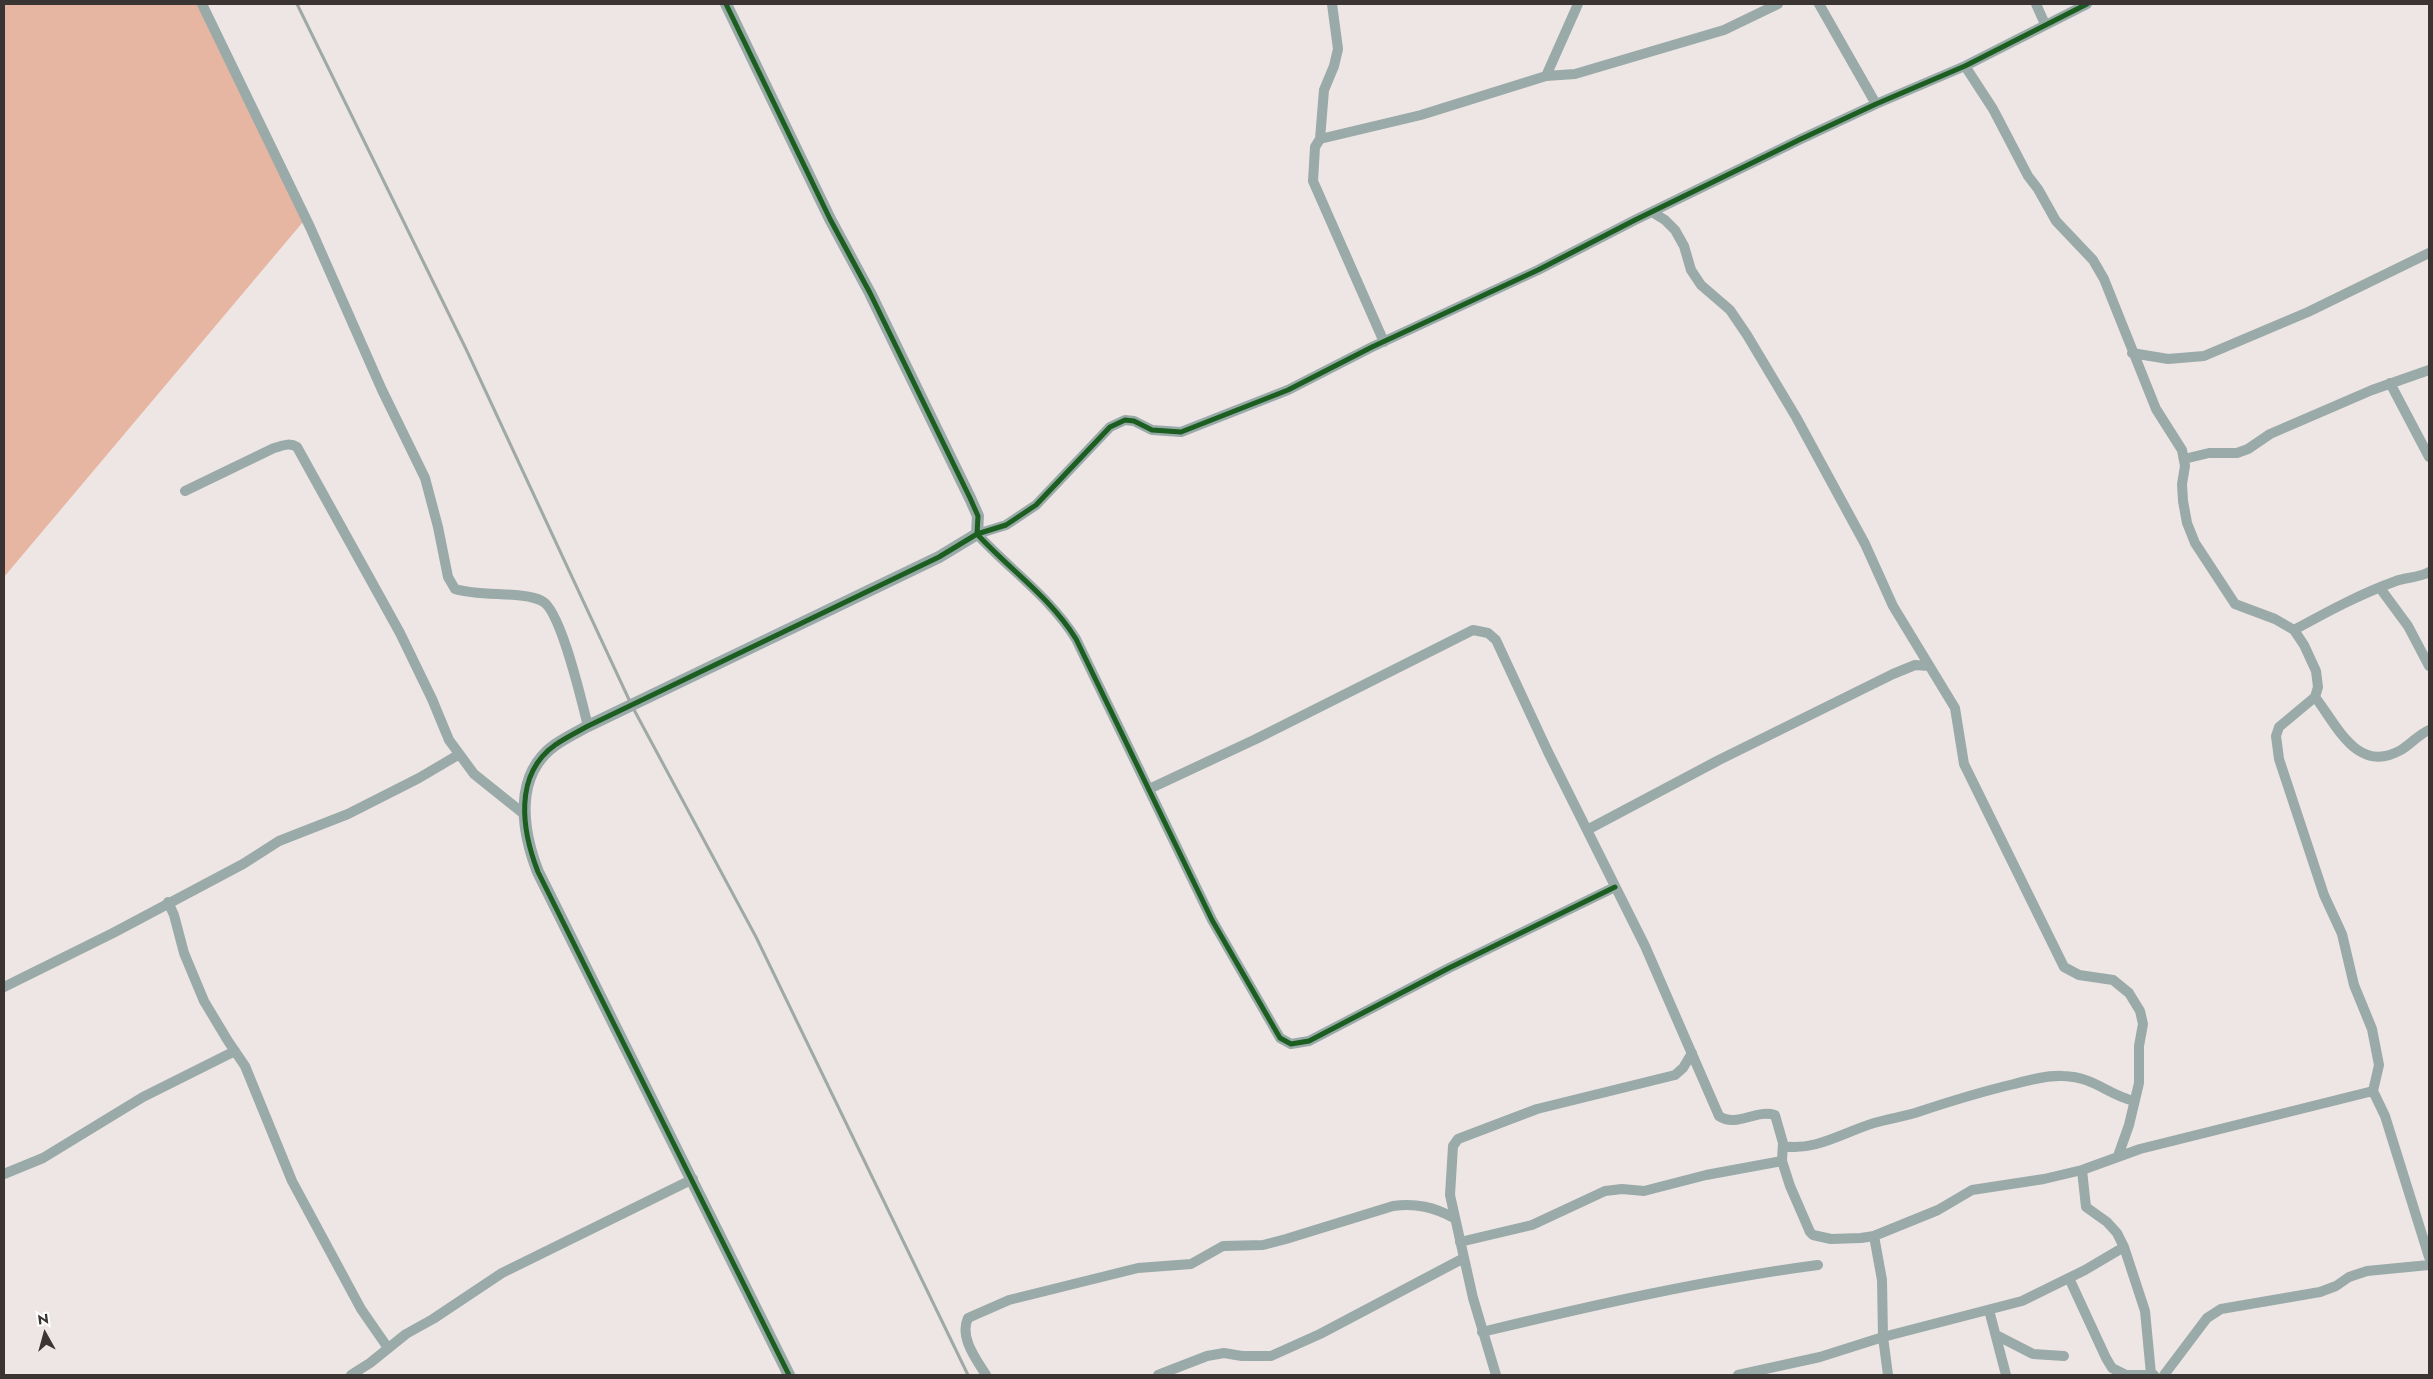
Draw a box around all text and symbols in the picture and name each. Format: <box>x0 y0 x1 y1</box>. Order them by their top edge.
north arrow <box>20 1309 70 1359</box>
text: N <box>36 1309 50 1330</box>

